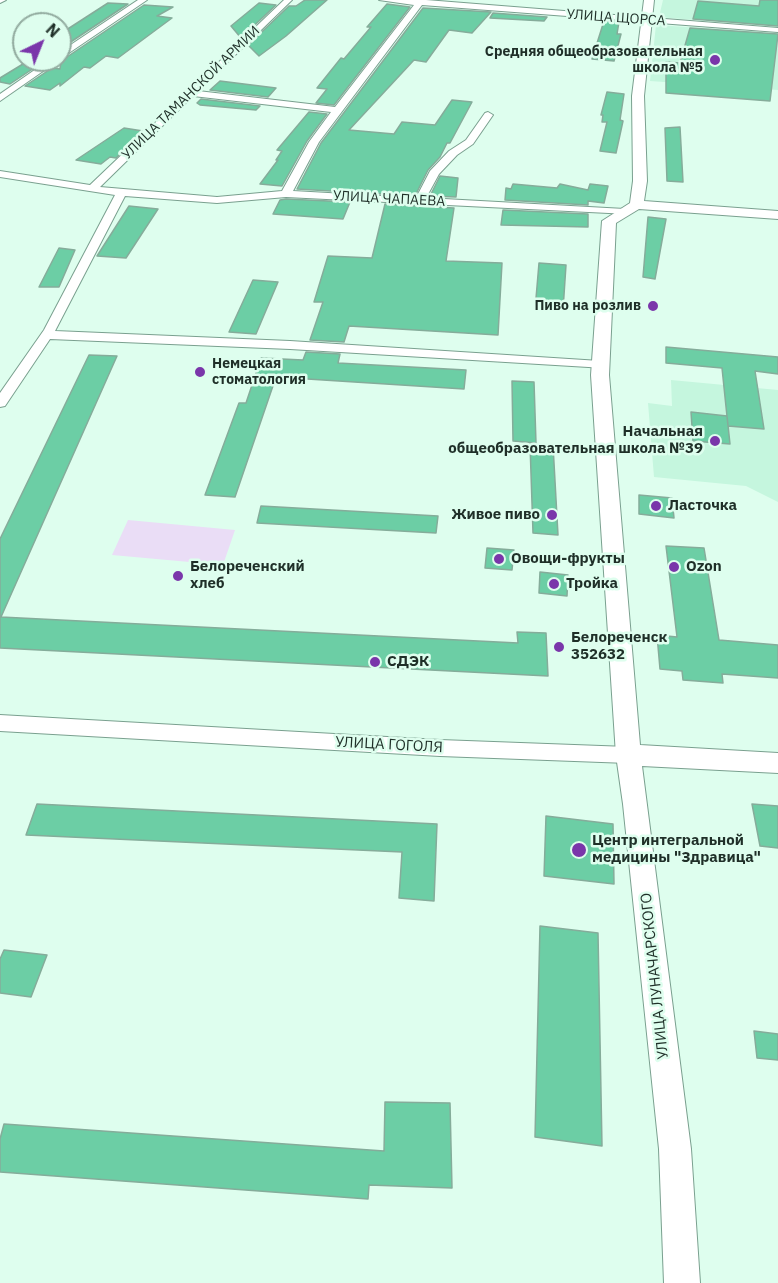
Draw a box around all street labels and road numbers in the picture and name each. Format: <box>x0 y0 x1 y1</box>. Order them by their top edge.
street label: УЛИЦА ЩОРСА <box>566 6 666 30</box>
street label: УЛИЦА ТАМАНСКОЙ АРМИИ <box>119 23 263 163</box>
street label: УЛИЦА ЧАПАЕВА <box>332 188 446 210</box>
street label: УЛИЦА ГОГОЛЯ <box>335 733 443 757</box>
street label: УЛИЦА ЛУНАЧАРСКОГО <box>637 892 673 1060</box>

